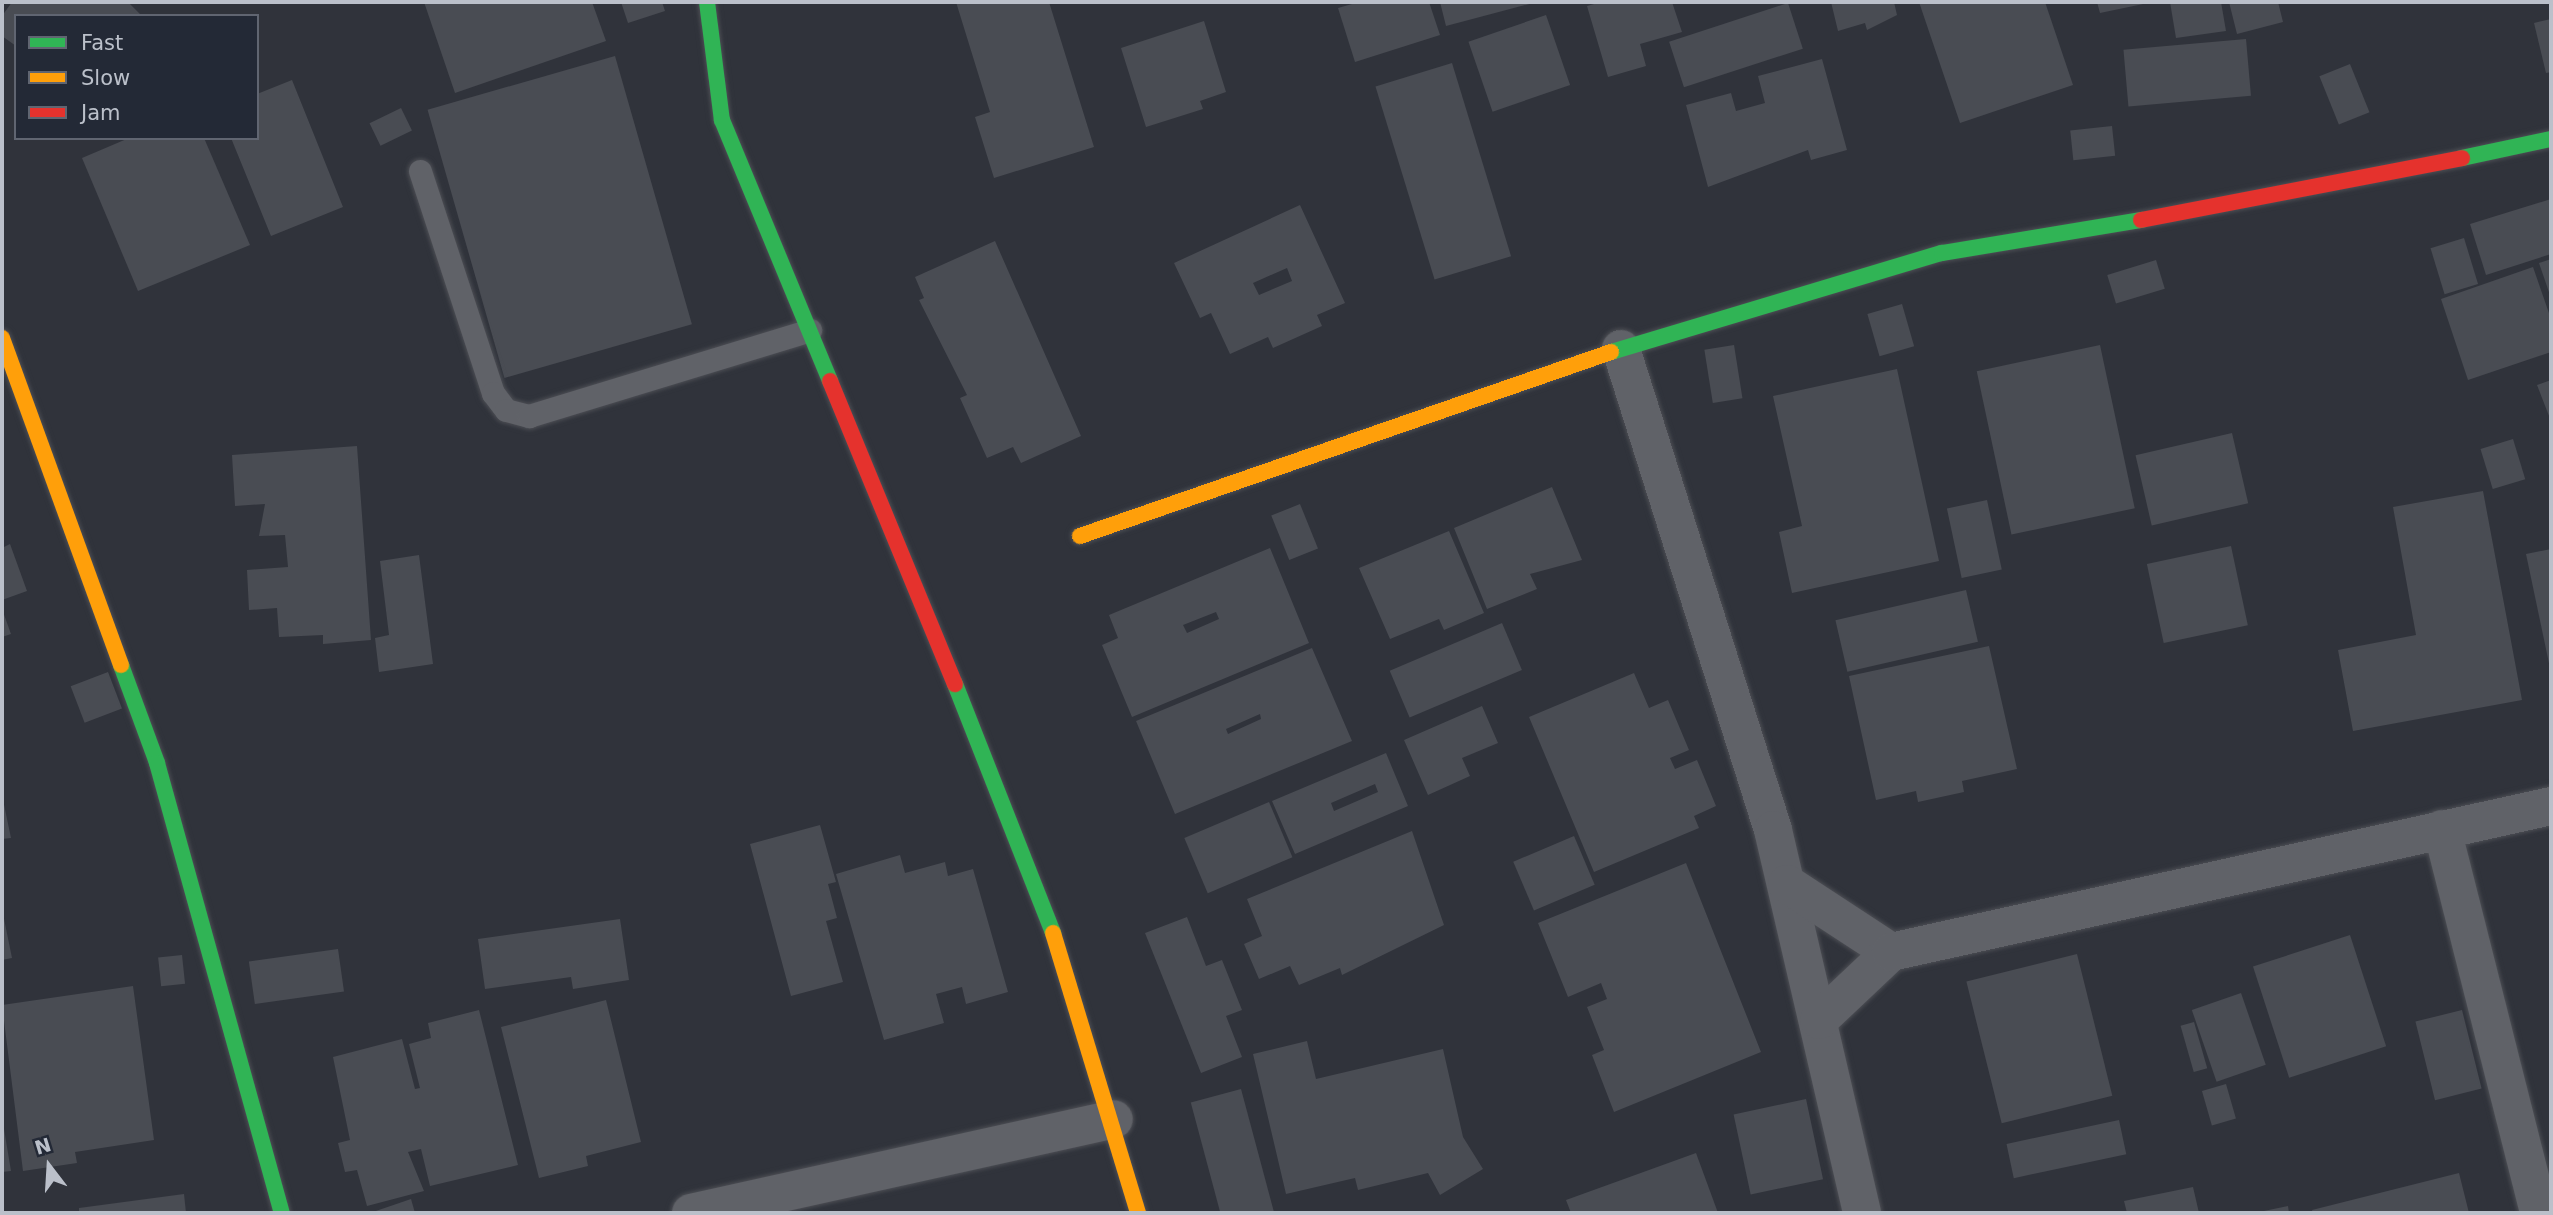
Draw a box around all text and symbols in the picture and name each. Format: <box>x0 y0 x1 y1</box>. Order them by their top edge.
legend <box>14 14 259 140</box>
text: Fast <box>81 31 123 55</box>
text: Slow <box>81 66 130 90</box>
text: Jam <box>81 101 121 125</box>
north arrow <box>14 1131 84 1201</box>
text: N <box>32 1133 54 1159</box>

